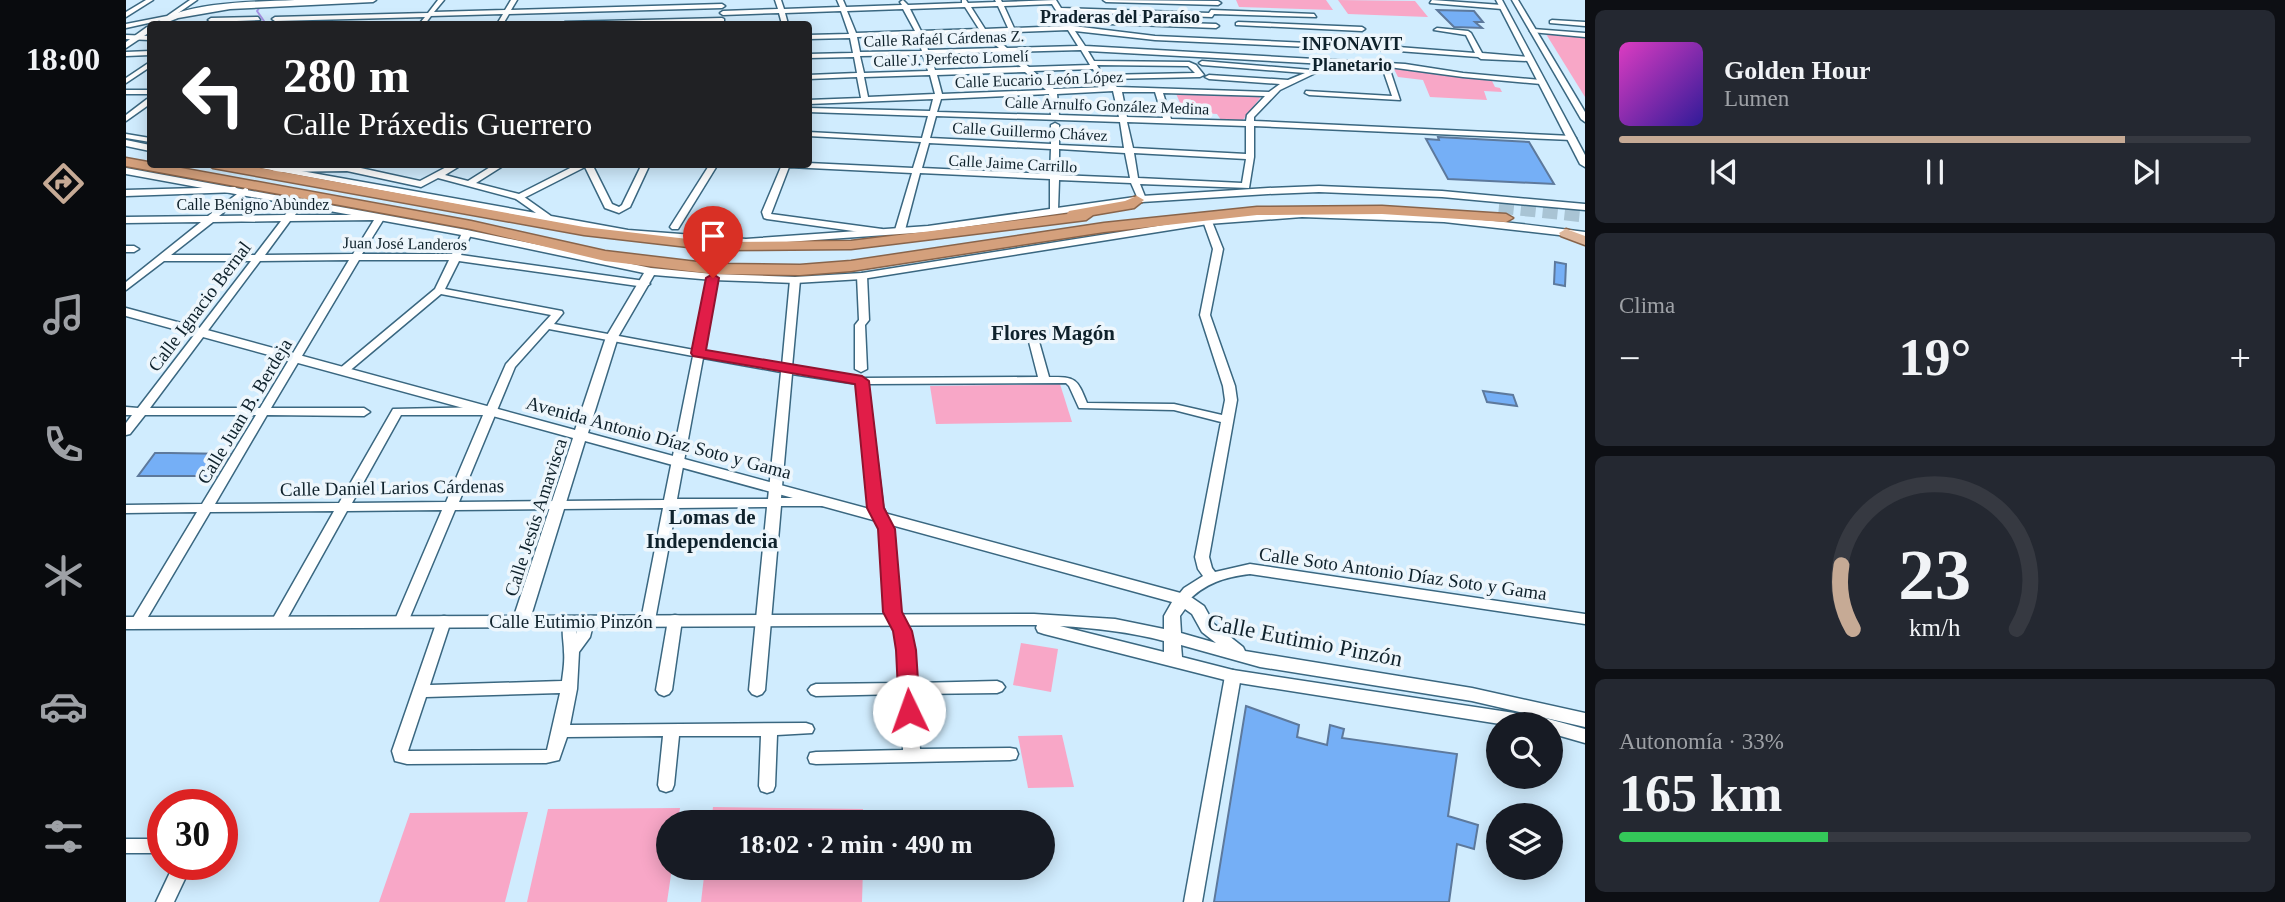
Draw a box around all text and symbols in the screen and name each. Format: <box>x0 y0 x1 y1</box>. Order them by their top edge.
district label: Praderas del Paraíso <box>1040 7 1200 27</box>
street label: Calle Rafaél Cárdenas Z. <box>863 27 1025 50</box>
district label: INFONAVIT Planetario <box>1302 34 1402 75</box>
text: 18:00 <box>26 41 100 77</box>
street label: Calle J. Perfecto Lomelí <box>873 47 1030 70</box>
text: 280 m <box>283 48 410 103</box>
icon: left <box>168 49 259 140</box>
text: Golden Hour <box>1724 56 1871 85</box>
street label: Calle Eucario León López <box>955 68 1123 92</box>
text: Lumen <box>1724 86 1789 111</box>
street label: Calle Arnulfo González Medina <box>1004 93 1210 118</box>
text: Calle Práxedis Guerrero <box>283 106 592 142</box>
street label: Calle Guillermo Chávez <box>952 119 1108 144</box>
street label: Calle Jaime Carrillo <box>948 152 1078 175</box>
icon: previous <box>1705 153 1743 191</box>
icon: pause <box>1916 153 1954 191</box>
icon: next <box>2127 153 2165 191</box>
icon: directions <box>39 159 88 208</box>
street label: Calle Benigno Abùndez <box>177 196 329 214</box>
pin <box>683 206 743 278</box>
icon: arrive <box>694 217 732 255</box>
street label: Juan José Landeros <box>343 234 467 253</box>
street label: Calle Ignacio Bernal <box>144 237 255 375</box>
icon: music <box>39 290 88 339</box>
text: Clima <box>1619 293 1675 318</box>
district label: Flores Magón <box>991 321 1115 345</box>
text: 19° <box>1899 329 1971 386</box>
street label: Calle Juan B. Berdeja <box>193 334 296 488</box>
text: − <box>1619 337 1640 379</box>
text: + <box>2230 337 2251 379</box>
street label: Avenida Antonio Díaz Soto y Gama <box>524 392 794 483</box>
icon: phone <box>39 420 88 469</box>
street label: Calle Jesús Amavisca <box>500 435 571 599</box>
street label: Calle Daniel Larios Cárdenas <box>280 475 504 500</box>
district label: Lomas de Independencia <box>646 505 778 553</box>
text: 23 <box>1899 534 1971 615</box>
street label: Calle Soto Antonio Díaz Soto y Gama <box>1258 543 1549 604</box>
icon: climate <box>39 551 88 600</box>
street label: Calle Eutimio Pinzón <box>1205 609 1405 672</box>
street label: Calle Eutimio Pinzón <box>489 611 653 632</box>
text: km/h <box>1909 613 1961 640</box>
position arrow <box>872 674 946 748</box>
icon: car <box>39 682 88 731</box>
map controls <box>1486 712 1563 880</box>
button: search <box>1486 712 1563 789</box>
text: Autonomía · 33% <box>1619 729 1784 754</box>
text: 165 km <box>1619 765 1782 822</box>
speed limit sign: 30 <box>147 789 238 880</box>
button: layers <box>1486 803 1563 880</box>
icon: filters <box>39 812 88 861</box>
text: 18:02 · 2 min · 490 m <box>739 830 973 859</box>

